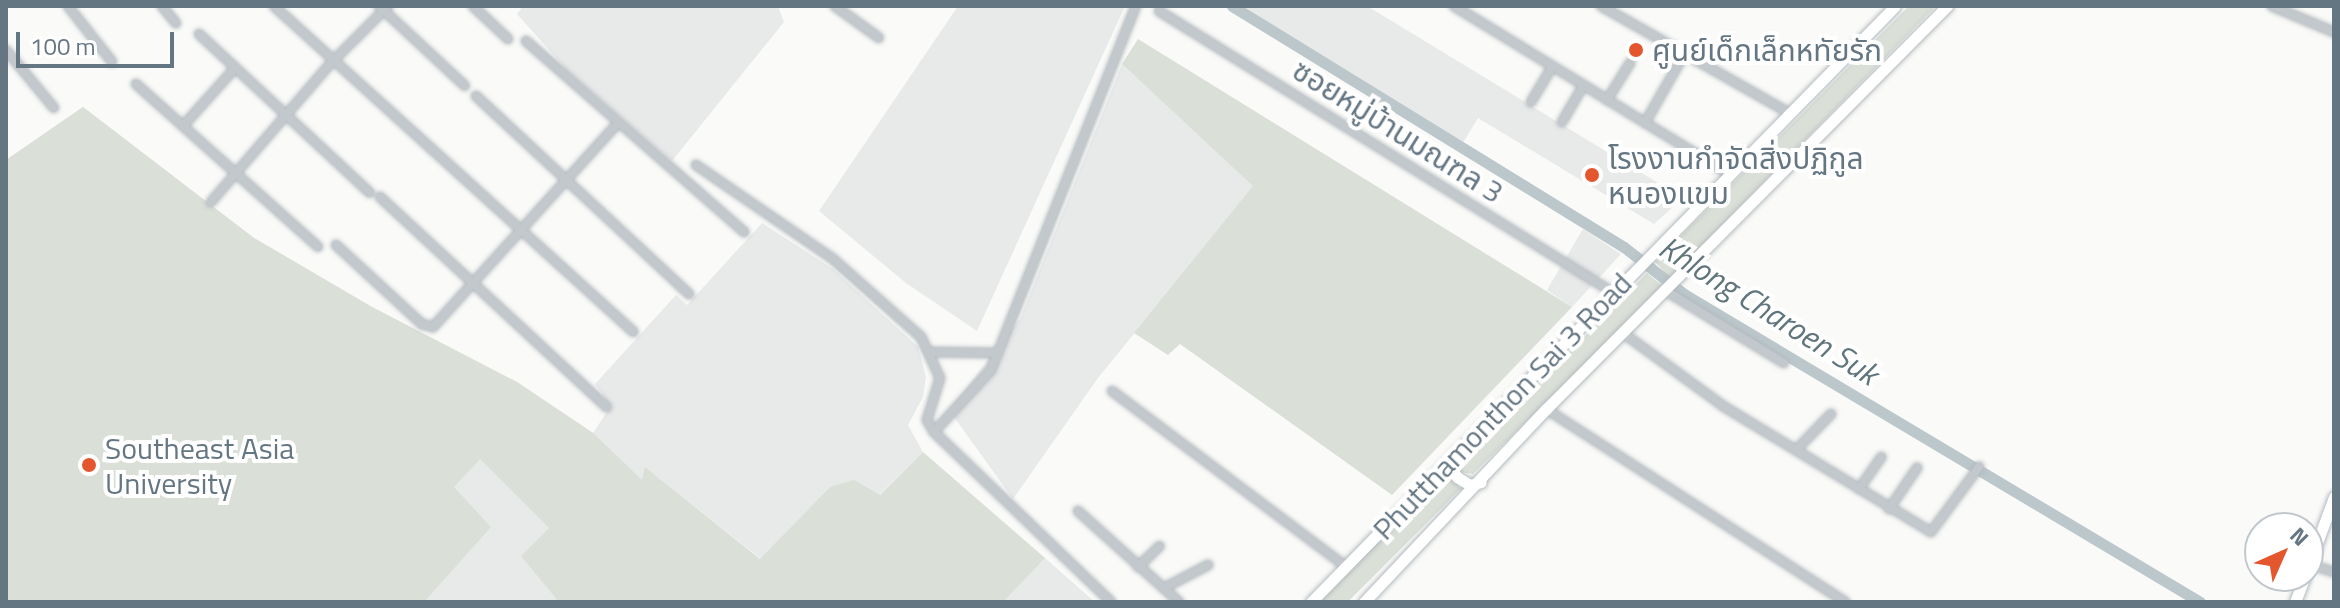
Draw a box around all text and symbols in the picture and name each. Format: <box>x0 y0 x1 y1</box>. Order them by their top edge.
scale bar <box>20 16 178 66</box>
text: 100 m <box>30 28 96 64</box>
place label: ศูนย์เด็กเล็กหทัยรัก <box>1652 32 1882 68</box>
marker: ศูนย์เด็กเล็กหทัยรัก <box>1627 41 1645 59</box>
street label: ซอยหมู่บ้านมณฑล 3 <box>1286 52 1510 210</box>
place label: โรงงานกำจัดสิ่งปฏิกูล หนองแขม <box>1608 140 1864 210</box>
marker: โรงงานกำจัดสิ่งปฏิกูล หนองแขม <box>1583 166 1601 184</box>
water label: Khlong Charoen Suk <box>1652 227 1886 393</box>
street label: Phutthamonthon Sai 3 Road <box>1365 265 1639 547</box>
place label: Southeast Asia University <box>105 430 294 500</box>
marker: Southeast Asia University <box>80 456 98 474</box>
north arrow <box>2244 512 2324 592</box>
text: N <box>2282 519 2317 554</box>

